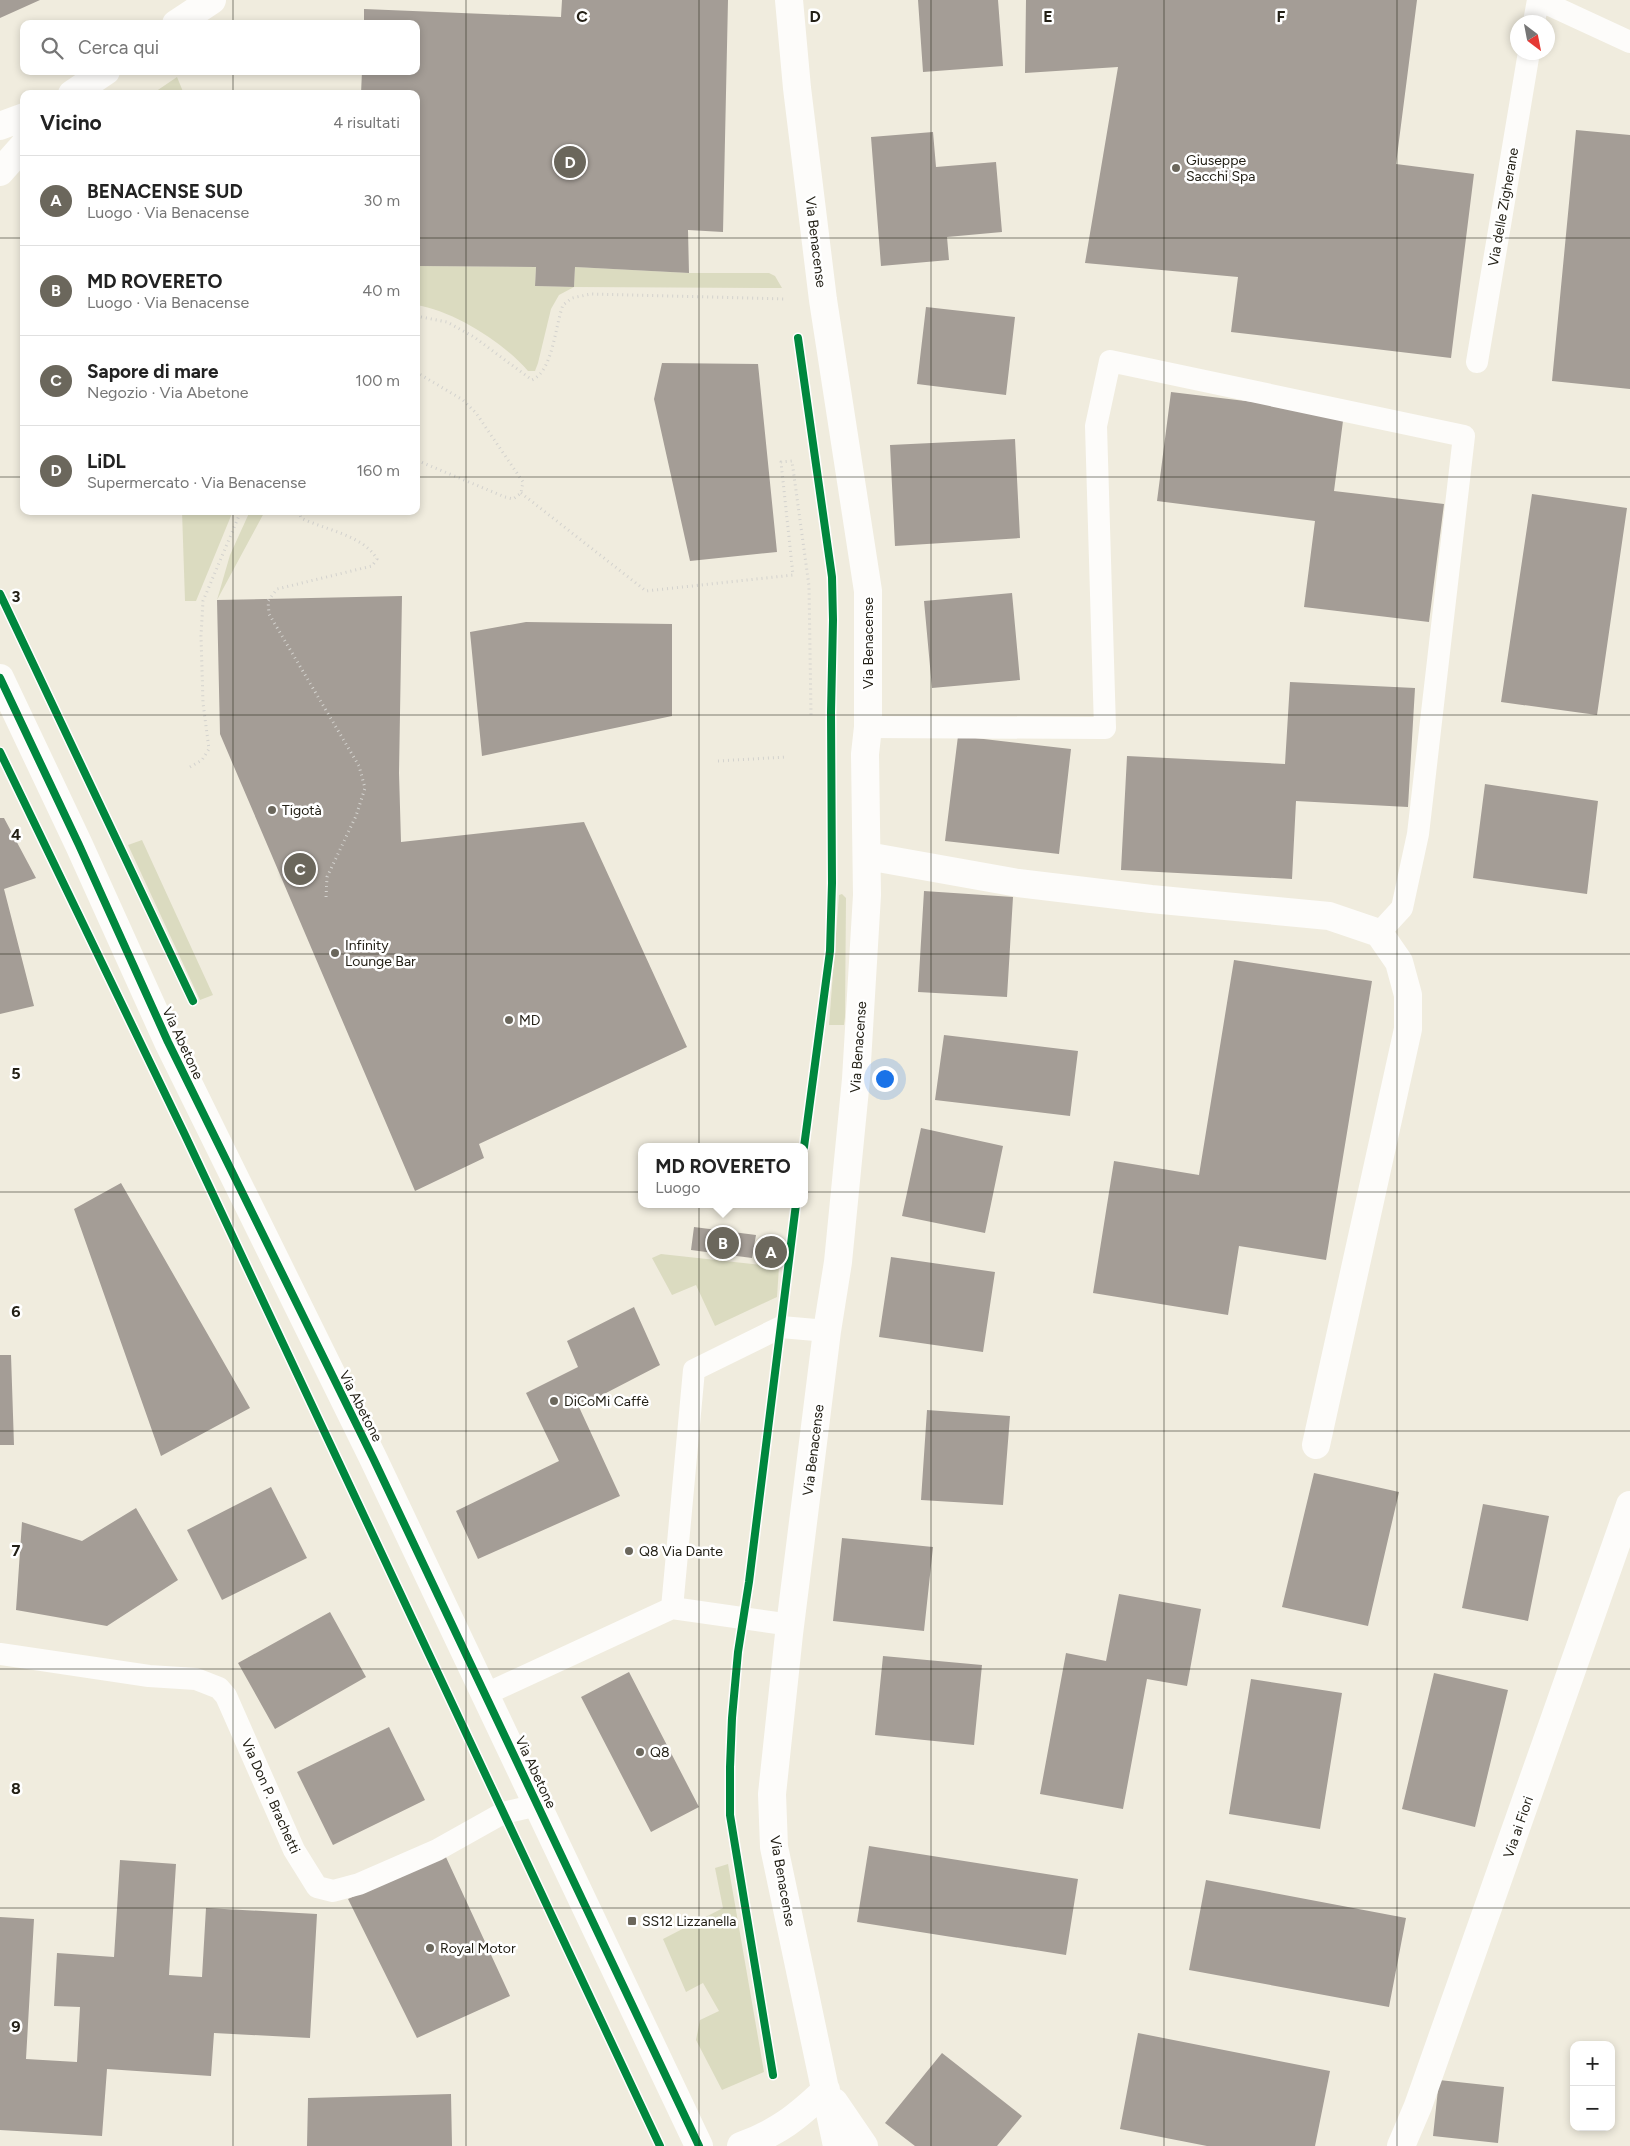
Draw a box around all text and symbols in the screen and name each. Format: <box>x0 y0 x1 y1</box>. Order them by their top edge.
text: C <box>576 7 588 26</box>
text: D <box>809 7 821 26</box>
text: E <box>1043 7 1053 26</box>
text: F <box>1277 7 1286 26</box>
north arrow <box>1510 15 1555 60</box>
search box <box>20 20 420 75</box>
icon: search <box>38 34 66 62</box>
text: Cerca qui <box>78 36 159 59</box>
text: Vicino <box>40 110 102 135</box>
text: 4 risultati <box>333 113 400 132</box>
pin: D <box>554 143 586 181</box>
street label: Via delle Zigherane <box>1485 146 1522 268</box>
place label: Giuseppe Sacchi Spa <box>1186 152 1255 185</box>
marker: Giuseppe Sacchi Spa <box>1170 162 1182 174</box>
text: BENACENSE SUD <box>87 180 243 203</box>
text: A <box>50 191 62 210</box>
text: 30 m <box>363 191 400 210</box>
street label: Via Benacense <box>801 195 830 289</box>
text: Luogo · Via Benacense <box>87 203 249 222</box>
text: MD ROVERETO <box>87 270 222 293</box>
text: B <box>51 281 61 300</box>
text: 40 m <box>362 281 400 300</box>
text: Luogo · Via Benacense <box>87 293 249 312</box>
text: Sapore di mare <box>87 360 219 383</box>
text: C <box>50 371 62 390</box>
text: 100 m <box>355 371 400 390</box>
text: Negozio · Via Abetone <box>87 383 248 402</box>
text: LiDL <box>87 450 126 473</box>
text: D <box>50 461 62 480</box>
text: 160 m <box>357 461 400 480</box>
text: Supermercato · Via Benacense <box>87 473 306 492</box>
text: 3 <box>12 587 21 606</box>
street label: Via Benacense <box>860 597 877 689</box>
place label: Tigotà <box>282 802 322 819</box>
marker: Tigotà <box>266 804 278 816</box>
text: 4 <box>11 825 21 844</box>
pin: C <box>284 850 316 888</box>
place label: Infinity Lounge Bar <box>345 937 416 970</box>
marker: Infinity Lounge Bar <box>329 947 341 959</box>
street label: Via Benacense <box>847 1000 870 1093</box>
street label: Via Abetone <box>158 1004 207 1082</box>
place label: MD <box>519 1012 540 1029</box>
marker: MD <box>503 1014 515 1026</box>
text: 5 <box>11 1064 21 1083</box>
your location <box>872 1066 898 1092</box>
popup <box>638 1143 808 1208</box>
text: MD ROVERETO <box>655 1155 791 1178</box>
text: Luogo <box>655 1178 701 1197</box>
pin: B <box>707 1224 739 1262</box>
pin: A <box>755 1233 787 1271</box>
text: 6 <box>11 1302 21 1321</box>
street label: Via Abetone <box>335 1368 386 1445</box>
place label: DiCoMi Caffè <box>564 1393 649 1410</box>
marker: DiCoMi Caffè <box>548 1395 560 1407</box>
street label: Via Benacense <box>799 1403 828 1497</box>
text: 7 <box>12 1541 21 1560</box>
place label: Q8 Via Dante <box>639 1543 723 1560</box>
marker: Q8 Via Dante <box>623 1545 635 1557</box>
street label: Via Abetone <box>511 1733 560 1811</box>
street label: Via Don P. Brachetti <box>237 1736 304 1856</box>
place label: Q8 <box>650 1744 670 1761</box>
marker: Q8 <box>634 1746 646 1758</box>
text: 8 <box>11 1779 21 1798</box>
street label: Via ai Fiori <box>1500 1794 1537 1860</box>
street label: Via Benacense <box>766 1834 799 1928</box>
place label: SS12 Lizzanella <box>642 1913 736 1930</box>
marker: SS12 Lizzanella <box>626 1915 638 1927</box>
place label: Royal Motor <box>440 1940 516 1957</box>
marker: Royal Motor <box>424 1942 436 1954</box>
text: 9 <box>11 2017 21 2036</box>
map controls <box>1570 2041 1615 2131</box>
button: + <box>1570 2041 1615 2086</box>
button: − <box>1570 2086 1615 2131</box>

